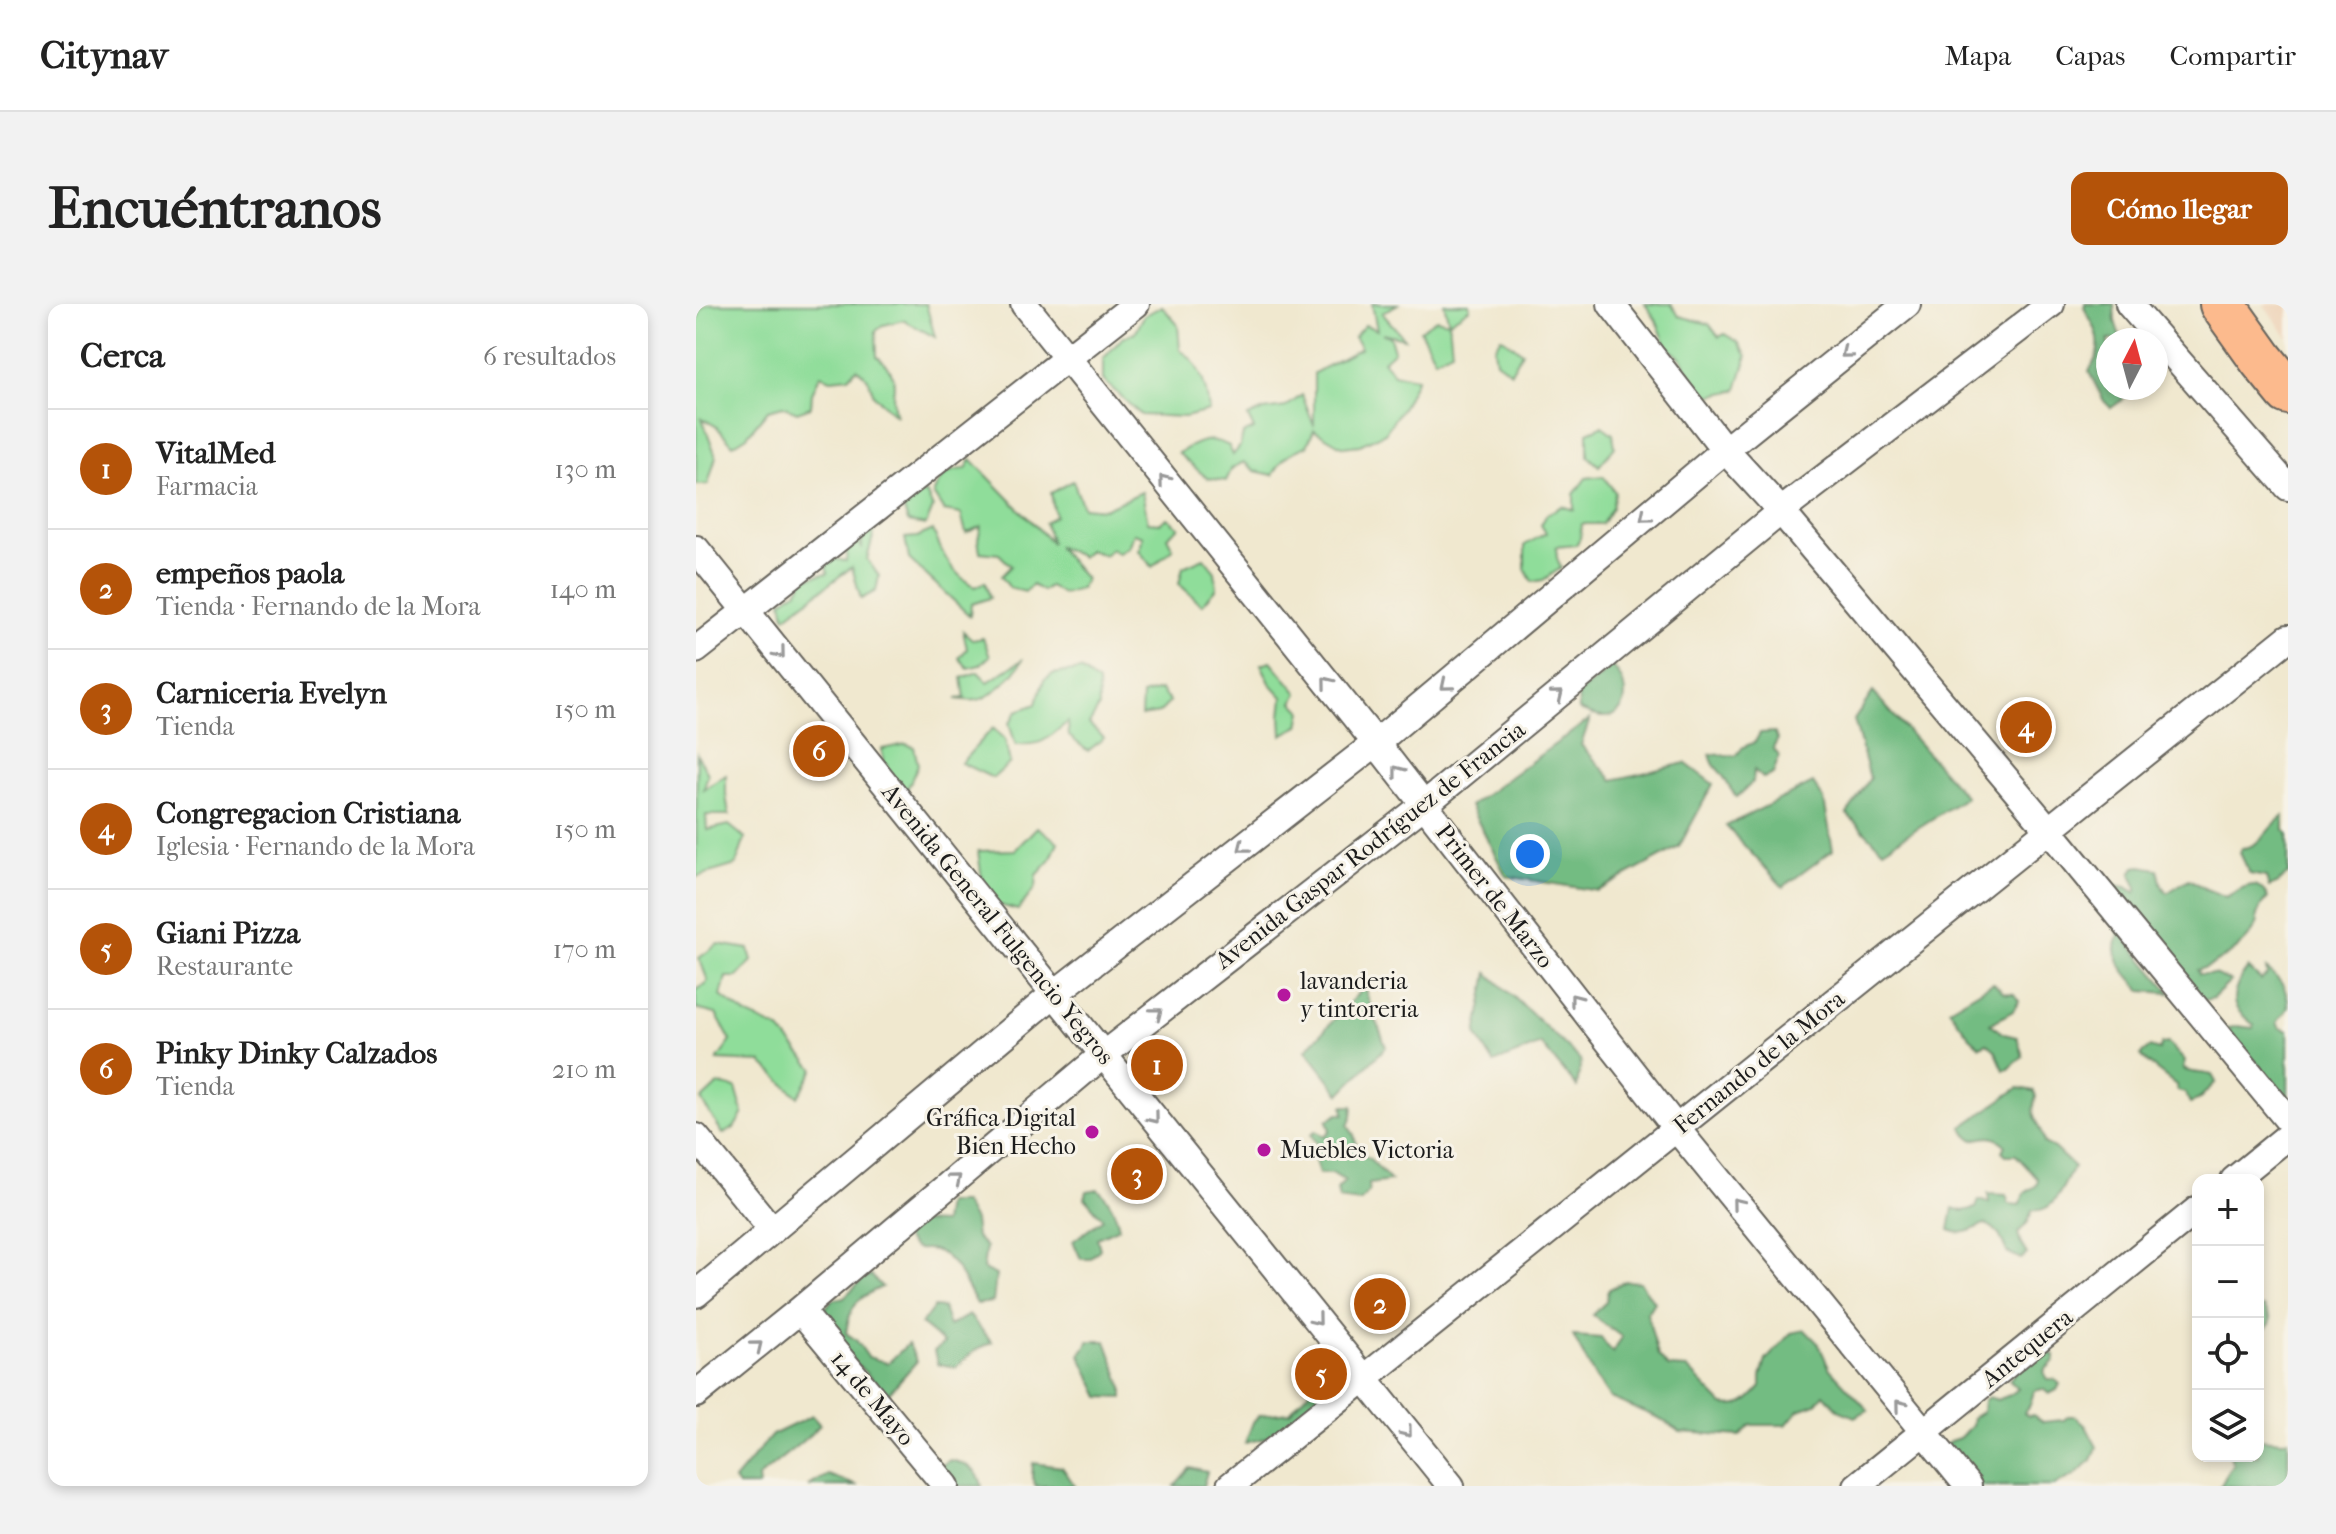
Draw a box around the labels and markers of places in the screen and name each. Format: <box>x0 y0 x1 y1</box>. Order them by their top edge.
pin: 4 <box>2000 697 2052 757</box>
pin: 6 <box>793 721 845 781</box>
place label: lavanderia y tintoreria <box>1299 967 1419 1023</box>
marker: lavanderia y tintoreria <box>1275 986 1293 1004</box>
pin: 1 <box>1131 1035 1183 1095</box>
place label: Gráfica Digital Bien Hecho <box>926 1104 1076 1160</box>
marker: Gráfica Digital Bien Hecho <box>1083 1123 1101 1141</box>
place label: Muebles Victoria <box>1280 1136 1455 1164</box>
marker: Muebles Victoria <box>1255 1141 1273 1159</box>
pin: 3 <box>1111 1144 1163 1204</box>
pin: 2 <box>1354 1274 1406 1334</box>
pin: 5 <box>1295 1344 1347 1404</box>

